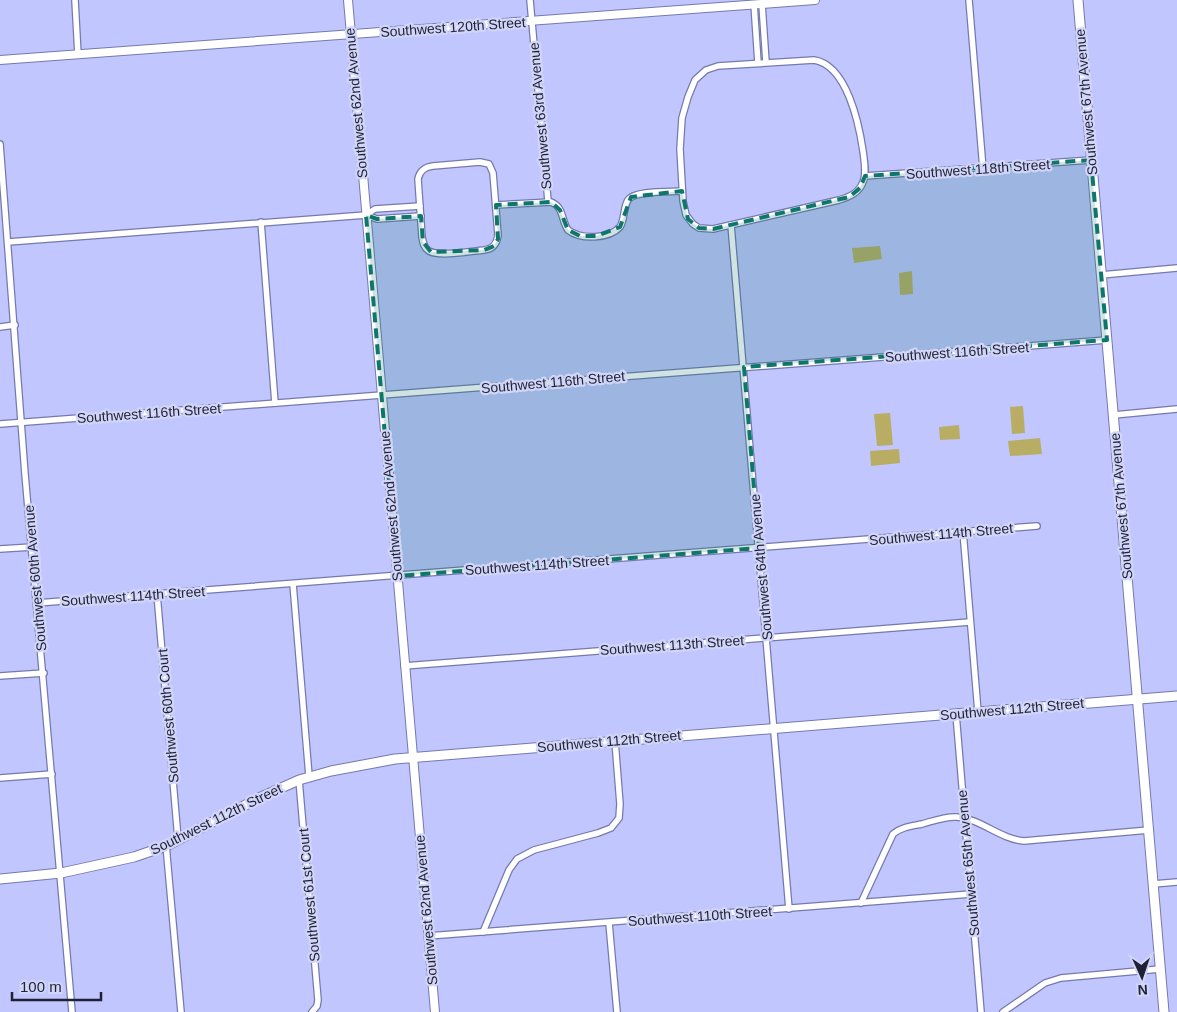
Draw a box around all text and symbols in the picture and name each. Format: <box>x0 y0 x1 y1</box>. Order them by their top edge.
street label: Southwest 120th Street <box>380 14 526 40</box>
street label: Southwest 62nd Avenue <box>341 27 371 179</box>
street label: Southwest 67th Avenue <box>1072 28 1100 176</box>
street label: Southwest 63rd Avenue <box>526 42 554 190</box>
street label: Southwest 118th Street <box>905 156 1051 182</box>
street label: Southwest 116th Street <box>884 339 1030 365</box>
street label: Southwest 116th Street <box>480 368 626 396</box>
street label: Southwest 116th Street <box>76 400 222 426</box>
street label: Southwest 62nd Avenue <box>376 430 406 582</box>
street label: Southwest 67th Avenue <box>1107 432 1135 580</box>
street label: Southwest 64th Avenue <box>747 493 775 641</box>
street label: Southwest 60th Avenue <box>21 504 49 652</box>
street label: Southwest 114th Street <box>868 520 1014 548</box>
street label: Southwest 114th Street <box>464 552 610 578</box>
street label: Southwest 114th Street <box>60 583 206 609</box>
street label: Southwest 113th Street <box>599 632 745 658</box>
street label: Southwest 60th Court <box>154 648 182 784</box>
street label: Southwest 112th Street <box>939 695 1085 723</box>
street label: Southwest 112th Street <box>536 727 682 755</box>
street label: Southwest 112th Street <box>148 780 285 858</box>
street label: Southwest 65th Avenue <box>954 789 982 937</box>
street label: Southwest 61st Court <box>295 828 323 962</box>
street label: Southwest 62nd Avenue <box>411 834 441 986</box>
street label: Southwest 110th Street <box>627 903 773 929</box>
north arrow <box>1117 952 1167 1002</box>
scale bar <box>12 970 101 1002</box>
text: 100 m <box>20 978 62 995</box>
text: N <box>1137 982 1148 998</box>

